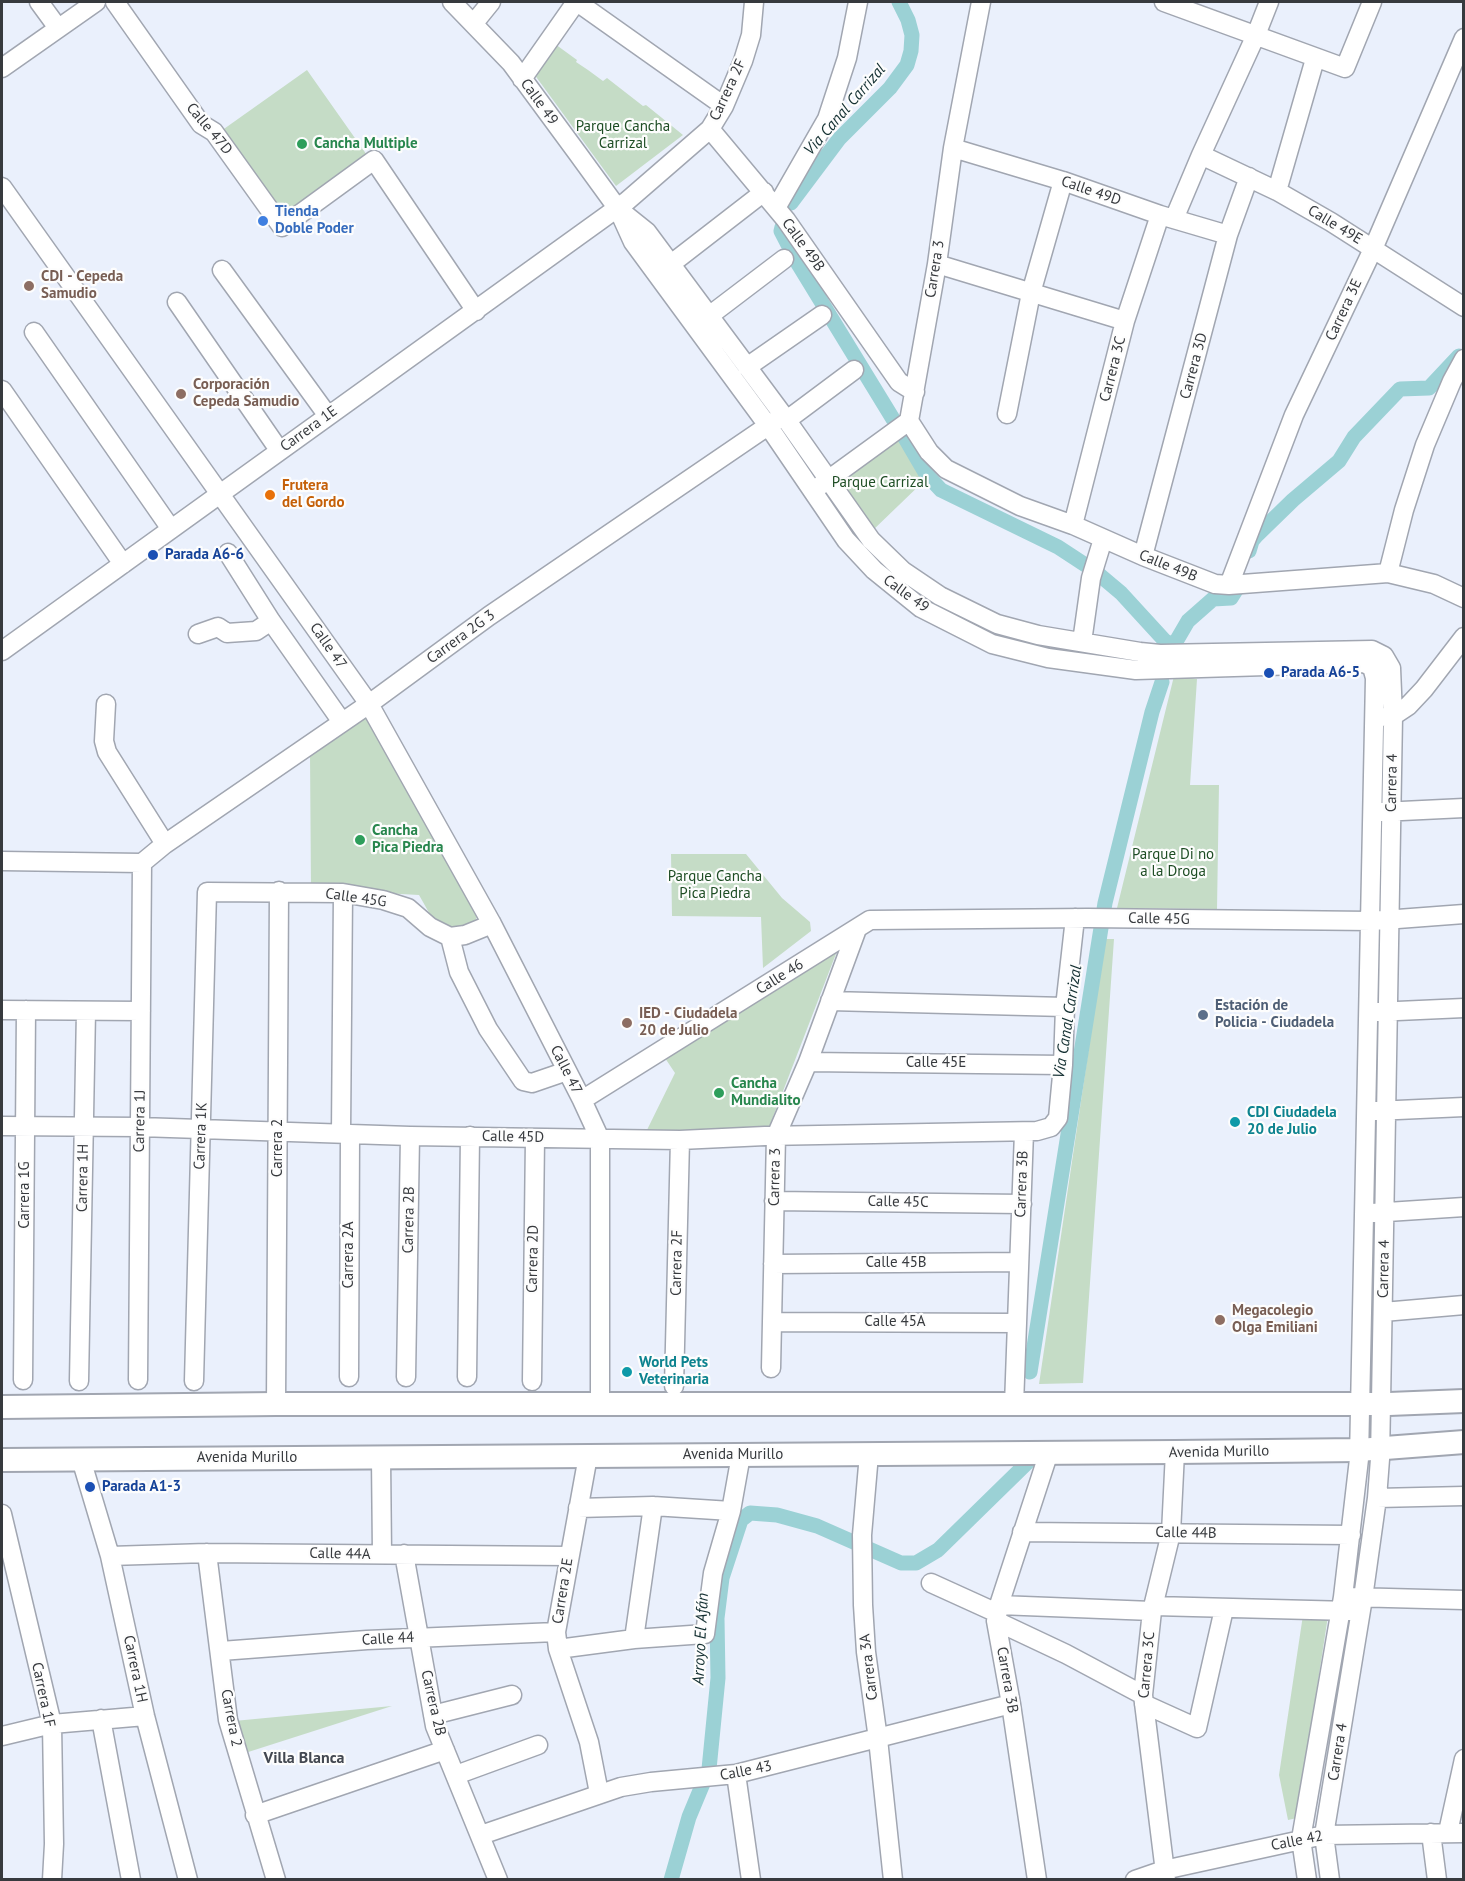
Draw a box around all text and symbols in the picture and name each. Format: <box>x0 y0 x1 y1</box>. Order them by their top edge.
street label: Carrera 2F <box>706 56 750 124</box>
water label: Via Canal Carrizal <box>800 60 890 160</box>
street label: Calle 49 <box>516 75 562 129</box>
street label: Calle 47D <box>182 99 236 159</box>
park label: Parque Cancha Carrizal <box>576 118 670 153</box>
place label: Cancha Multiple <box>314 135 418 153</box>
marker: Cancha Multiple <box>295 137 309 151</box>
street label: Calle 49D <box>1059 172 1123 210</box>
street label: Calle 49E <box>1304 202 1366 248</box>
place label: Tienda Doble Poder <box>275 203 354 238</box>
marker: Tienda Doble Poder <box>256 214 270 228</box>
street label: Calle 49B <box>778 215 828 275</box>
street label: Carrera 3 <box>922 239 948 299</box>
place label: CDI - Cepeda Samudio <box>41 268 123 303</box>
street label: Carrera 3E <box>1322 276 1366 344</box>
marker: CDI - Cepeda Samudio <box>22 279 36 293</box>
street label: Carrera 3D <box>1176 331 1212 401</box>
street label: Carrera 3C <box>1096 334 1130 404</box>
place label: Corporación Cepeda Samudio <box>193 376 299 411</box>
marker: Corporación Cepeda Samudio <box>174 387 188 401</box>
street label: Carrera 1E <box>277 402 341 456</box>
park label: Parque Carrizal <box>832 474 928 492</box>
place label: Frutera del Gordo <box>282 477 345 512</box>
marker: Frutera del Gordo <box>263 488 277 502</box>
place label: Parada A6-6 <box>165 546 244 564</box>
street label: Calle 49B <box>1136 546 1200 586</box>
marker: Parada A6-6 <box>146 548 160 562</box>
street label: Calle 49 <box>879 571 933 617</box>
street label: Carrera 2G 3 <box>423 606 499 668</box>
street label: Calle 47 <box>306 619 350 673</box>
place label: Parada A6-5 <box>1281 664 1360 682</box>
marker: Parada A6-5 <box>1262 666 1276 680</box>
street label: Carrera 4 <box>1382 754 1402 812</box>
place label: Cancha Pica Piedra <box>372 822 443 857</box>
marker: Cancha Pica Piedra <box>353 833 367 847</box>
park label: Parque Di no a la Droga <box>1132 846 1214 881</box>
park label: Parque Cancha Pica Piedra <box>668 868 762 903</box>
street label: Calle 45G <box>324 885 388 911</box>
street label: Calle 45G <box>1128 909 1190 929</box>
street label: Calle 46 <box>753 955 807 999</box>
water label: Via Canal Carrizal <box>1050 964 1086 1080</box>
place label: Estación de Policia - Ciudadela <box>1215 997 1334 1032</box>
place label: IED - Ciudadela 20 de Julio <box>639 1005 737 1040</box>
marker: Estación de Policia - Ciudadela <box>1196 1008 1210 1022</box>
marker: IED - Ciudadela 20 de Julio <box>620 1016 634 1030</box>
street label: Calle 47 <box>546 1043 586 1097</box>
street label: Calle 45E <box>906 1054 966 1072</box>
place label: Cancha Mundialito <box>731 1075 800 1110</box>
marker: Cancha Mundialito <box>712 1086 726 1100</box>
street label: Carrera 1J <box>130 1090 150 1152</box>
street label: Carrera 1K <box>191 1102 211 1170</box>
place label: CDI Ciudadela 20 de Julio <box>1247 1104 1337 1139</box>
marker: CDI Ciudadela 20 de Julio <box>1228 1115 1242 1129</box>
street label: Carrera 2 <box>269 1119 287 1177</box>
street label: Calle 45D <box>482 1127 544 1147</box>
street label: Carrera 1H <box>73 1144 93 1212</box>
street label: Carrera 3 <box>765 1148 785 1206</box>
street label: Carrera 3B <box>1012 1150 1032 1218</box>
street label: Carrera 1G <box>16 1161 34 1229</box>
street label: Carrera 2B <box>399 1186 419 1254</box>
street label: Calle 45C <box>867 1192 929 1212</box>
street label: Carrera 2A <box>340 1221 358 1289</box>
street label: Carrera 2D <box>523 1225 543 1293</box>
street label: Carrera 2F <box>667 1230 687 1296</box>
street label: Carrera 4 <box>1374 1240 1394 1298</box>
street label: Calle 45B <box>865 1254 927 1272</box>
place label: Megacolegio Olga Emiliani <box>1232 1302 1318 1337</box>
street label: Calle 45A <box>864 1313 926 1331</box>
marker: Megacolegio Olga Emiliani <box>1213 1313 1227 1327</box>
place label: World Pets Veterinaria <box>639 1354 709 1389</box>
marker: World Pets Veterinaria <box>620 1365 634 1379</box>
street label: Avenida Murillo <box>1169 1442 1269 1462</box>
street label: Avenida Murillo <box>683 1446 783 1464</box>
street label: Avenida Murillo <box>197 1449 297 1467</box>
place label: Parada A1-3 <box>102 1478 181 1496</box>
marker: Parada A1-3 <box>83 1480 97 1494</box>
street label: Calle 44B <box>1155 1523 1217 1543</box>
street label: Calle 44A <box>309 1544 371 1564</box>
street label: Carrera 2E <box>549 1557 577 1625</box>
water label: Arroyo El Afán <box>689 1592 713 1686</box>
street label: Calle 44 <box>361 1629 415 1649</box>
street label: Carrera 3C <box>1135 1631 1159 1699</box>
street label: Carrera 3A <box>856 1633 882 1701</box>
street label: Carrera 1H <box>119 1634 151 1704</box>
street label: Carrera 3B <box>992 1645 1022 1715</box>
street label: Carrera 1F <box>27 1661 59 1729</box>
street label: Carrera 2B <box>417 1668 449 1738</box>
street label: Carrera 2 <box>217 1688 245 1748</box>
street label: Carrera 4 <box>1325 1722 1351 1782</box>
district label: Villa Blanca <box>263 1748 345 1768</box>
street label: Calle 43 <box>719 1757 773 1785</box>
street label: Calle 42 <box>1270 1827 1324 1855</box>

